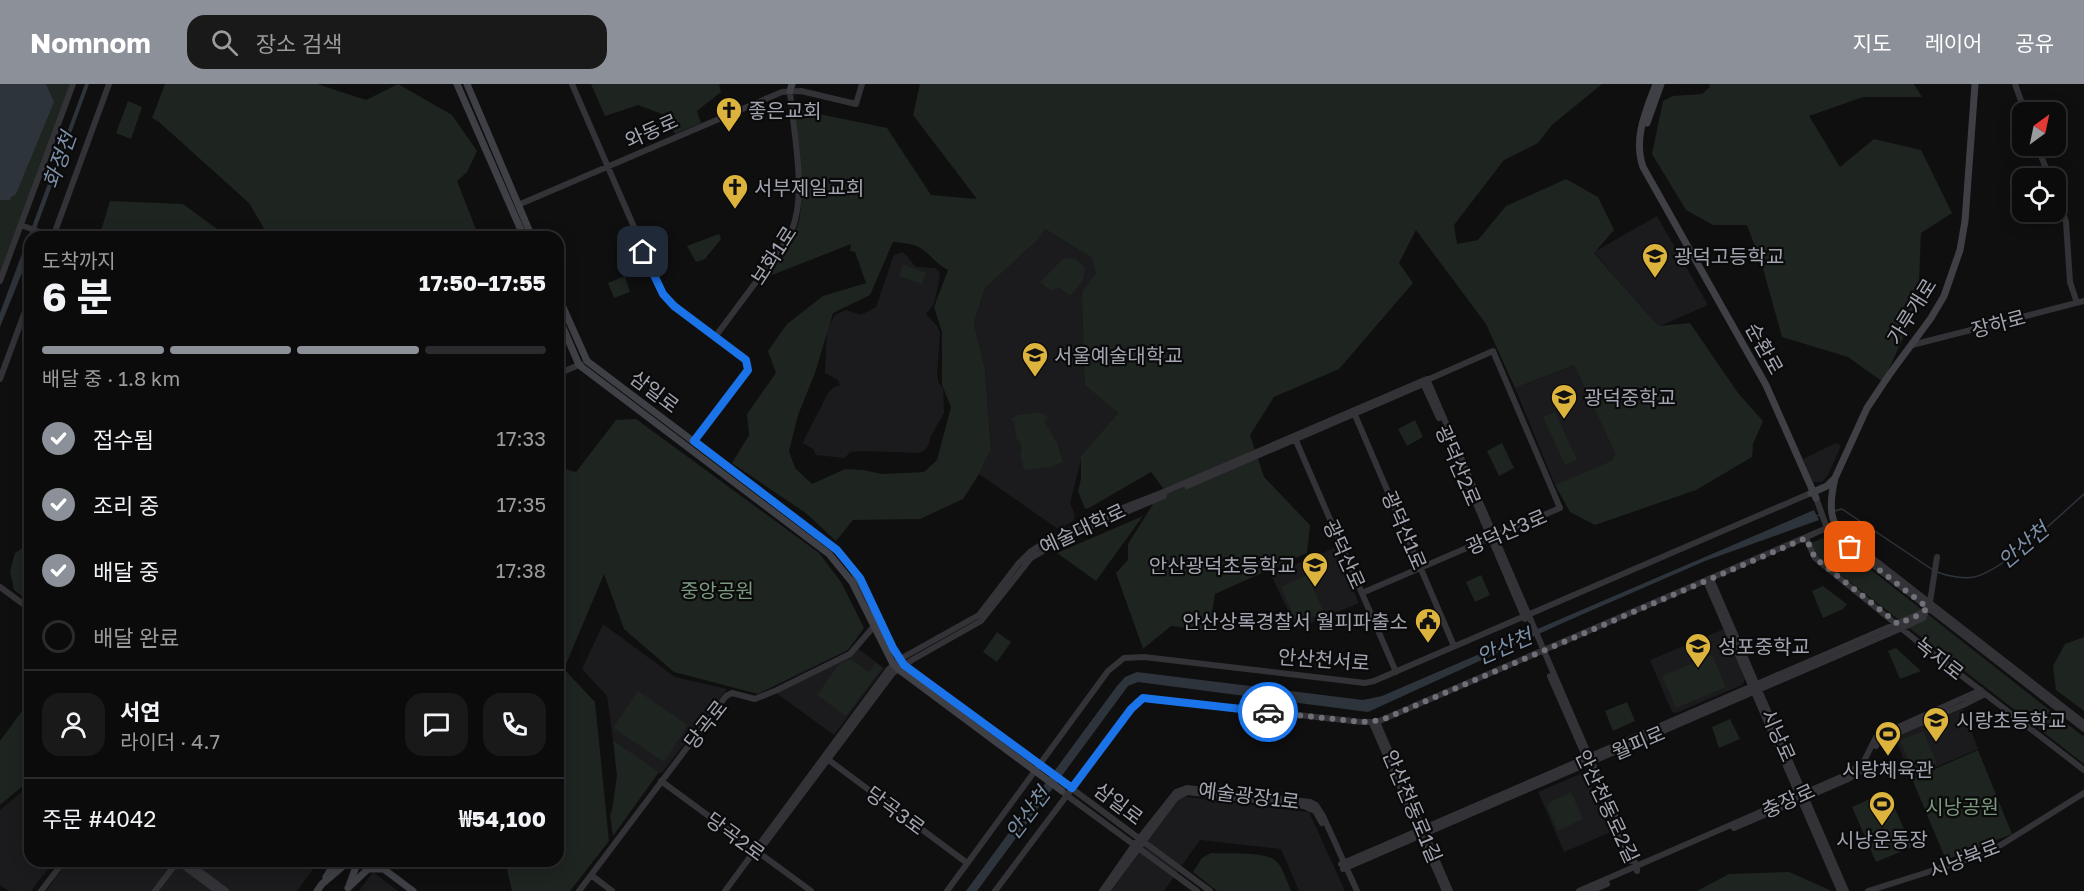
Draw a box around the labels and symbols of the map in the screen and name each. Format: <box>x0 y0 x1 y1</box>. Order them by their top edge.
church icon: 좋은교회 <box>714 95 744 133</box>
place label: 좋은교회 <box>748 98 822 122</box>
north arrow <box>2012 102 2066 156</box>
street label: 와동로 <box>621 108 681 152</box>
water label: 화정천 <box>37 126 82 192</box>
church icon: 서부제일교회 <box>720 172 750 210</box>
place label: 서부제일교회 <box>754 175 864 199</box>
street label: 보화1로 <box>745 221 801 289</box>
pin <box>617 226 668 277</box>
school or university icon: 광덕고등학교 <box>1640 241 1670 279</box>
place label: 광덕고등학교 <box>1674 244 1784 268</box>
street label: 가루개로 <box>1881 273 1941 349</box>
street label: 장하로 <box>1968 304 2028 342</box>
street label: 순환로 <box>1741 318 1789 378</box>
school or university icon: 서울예술대학교 <box>1020 340 1050 378</box>
place label: 서울예술대학교 <box>1054 343 1183 367</box>
street label: 삼일로 <box>626 365 684 417</box>
school or university icon: 광덕중학교 <box>1549 382 1579 420</box>
place label: 광덕중학교 <box>1584 385 1676 409</box>
street label: 광덕산2로 <box>1431 421 1487 509</box>
street label: 광덕산1로 <box>1378 487 1432 573</box>
street label: 예술대학로 <box>1035 498 1129 558</box>
street label: 광덕산3로 <box>1462 503 1550 559</box>
street label: 광덕산로 <box>1319 515 1371 593</box>
water label: 안산천 <box>1992 515 2056 574</box>
pin <box>1824 521 1875 572</box>
school or university icon: 안산광덕초등학교 <box>1300 550 1330 588</box>
place label: 안산광덕초등학교 <box>1149 553 1296 577</box>
park label: 중앙공원 <box>680 578 754 602</box>
public building icon: 안산상록경찰서 월피파출소 <box>1413 606 1443 644</box>
place label: 안산상록경찰서 월피파출소 <box>1182 609 1408 633</box>
water label: 안산천 <box>1472 622 1538 669</box>
school or university icon: 성포중학교 <box>1683 631 1713 669</box>
street label: 녹지로 <box>1911 632 1969 684</box>
place label: 성포중학교 <box>1718 634 1810 658</box>
street label: 안산천서로 <box>1277 644 1371 674</box>
courier <box>1238 682 1298 742</box>
street label: 당곡로 <box>679 695 731 753</box>
street label: 시낭로 <box>1757 705 1801 765</box>
school or university icon: 시랑초등학교 <box>1921 705 1951 743</box>
place label: 시랑초등학교 <box>1956 708 2066 732</box>
sports icon: 시랑체육관 <box>1873 719 1903 757</box>
street label: 월피로 <box>1608 720 1668 764</box>
street label: 안산천동로1길 <box>1378 746 1448 866</box>
street label: 안산천동로2길 <box>1571 746 1645 866</box>
place label: 시랑체육관 <box>1842 757 1934 781</box>
street label: 삼일로 <box>1090 777 1148 829</box>
street label: 예술광장1로 <box>1197 777 1301 813</box>
street label: 충장로 <box>1758 778 1818 822</box>
water label: 안산천 <box>999 780 1056 844</box>
street label: 당곡3로 <box>862 781 930 839</box>
sports icon: 시낭운동장 <box>1867 789 1897 827</box>
park label: 시낭공원 <box>1925 794 1999 818</box>
street label: 당곡2로 <box>702 807 770 865</box>
place label: 시낭운동장 <box>1836 827 1928 851</box>
street label: 시낭북로 <box>1925 834 2003 882</box>

